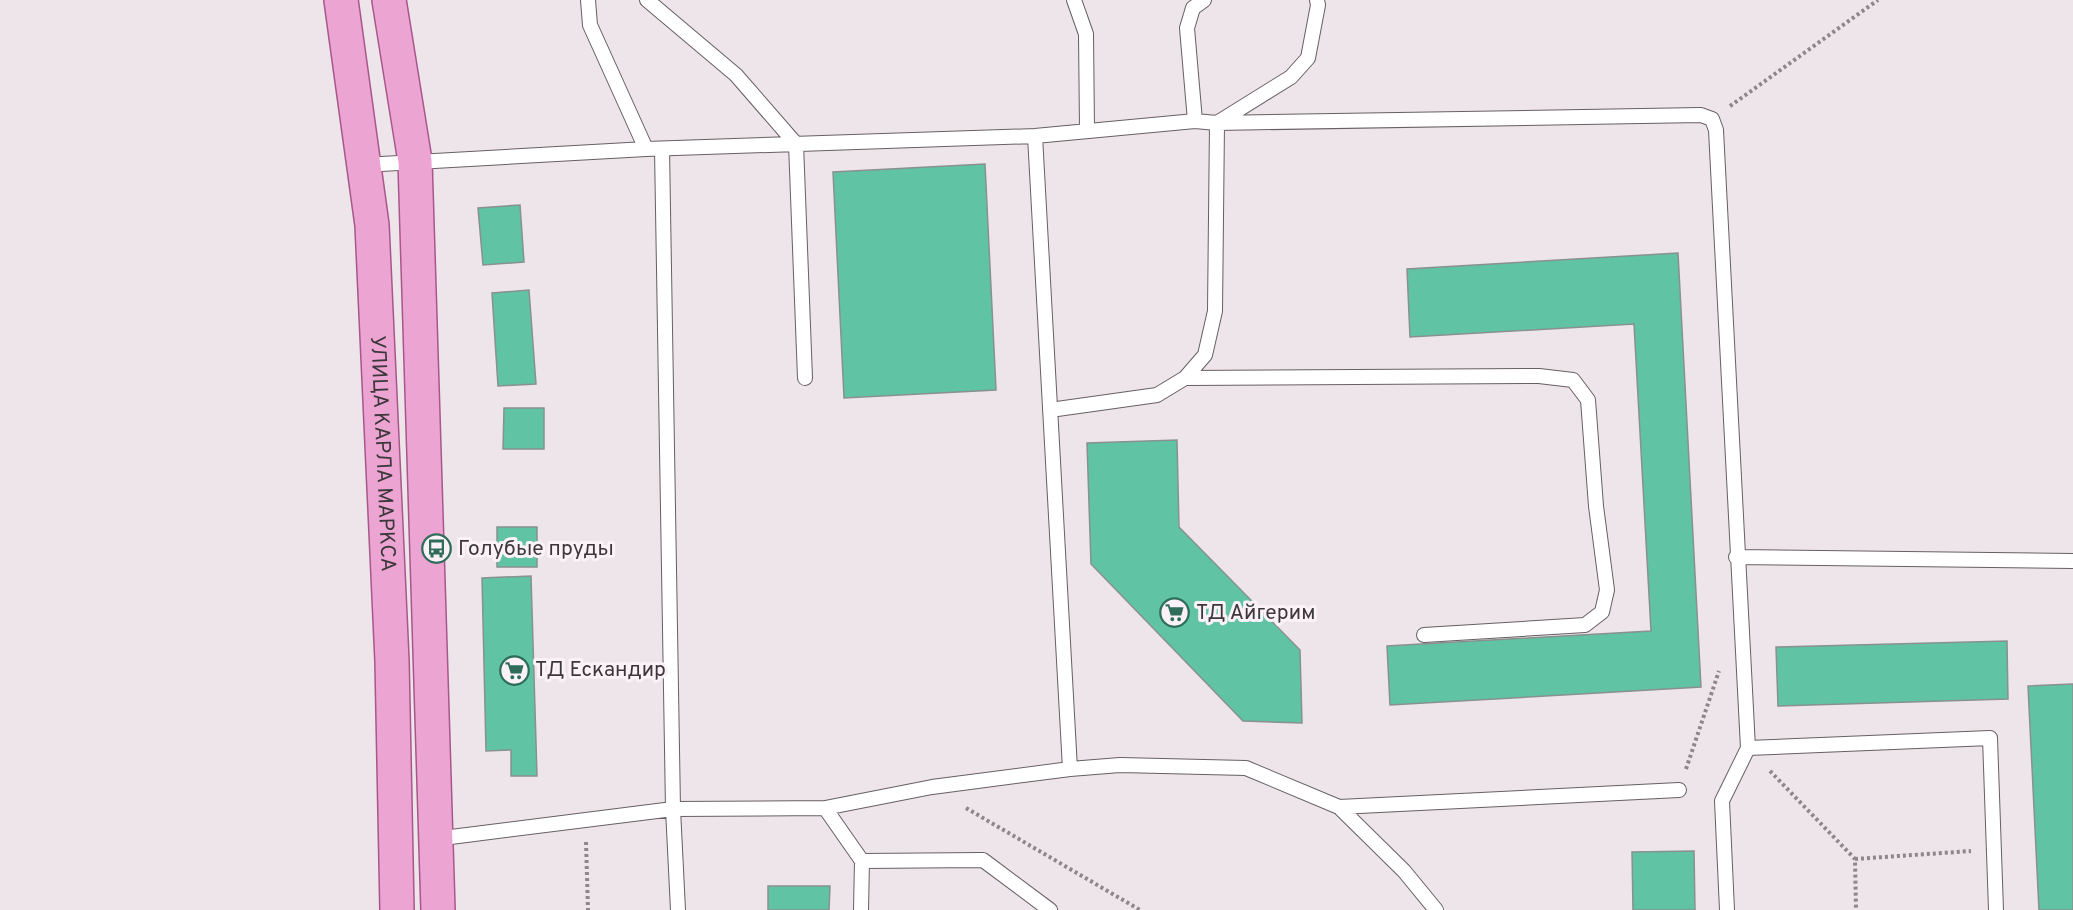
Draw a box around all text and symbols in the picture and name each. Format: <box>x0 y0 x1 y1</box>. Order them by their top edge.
street label: УЛИЦА КАРЛА МАРКСА <box>364 335 401 572</box>
bus stop icon: Голубые пруды <box>421 533 453 565</box>
place label: Голубые пруды <box>458 536 614 563</box>
supermarket icon: ТД Айгерим <box>1159 597 1191 629</box>
place label: ТД Айгерим <box>1196 600 1315 627</box>
supermarket icon: ТД Ескандир <box>498 654 530 686</box>
place label: ТД Ескандир <box>535 657 666 684</box>

